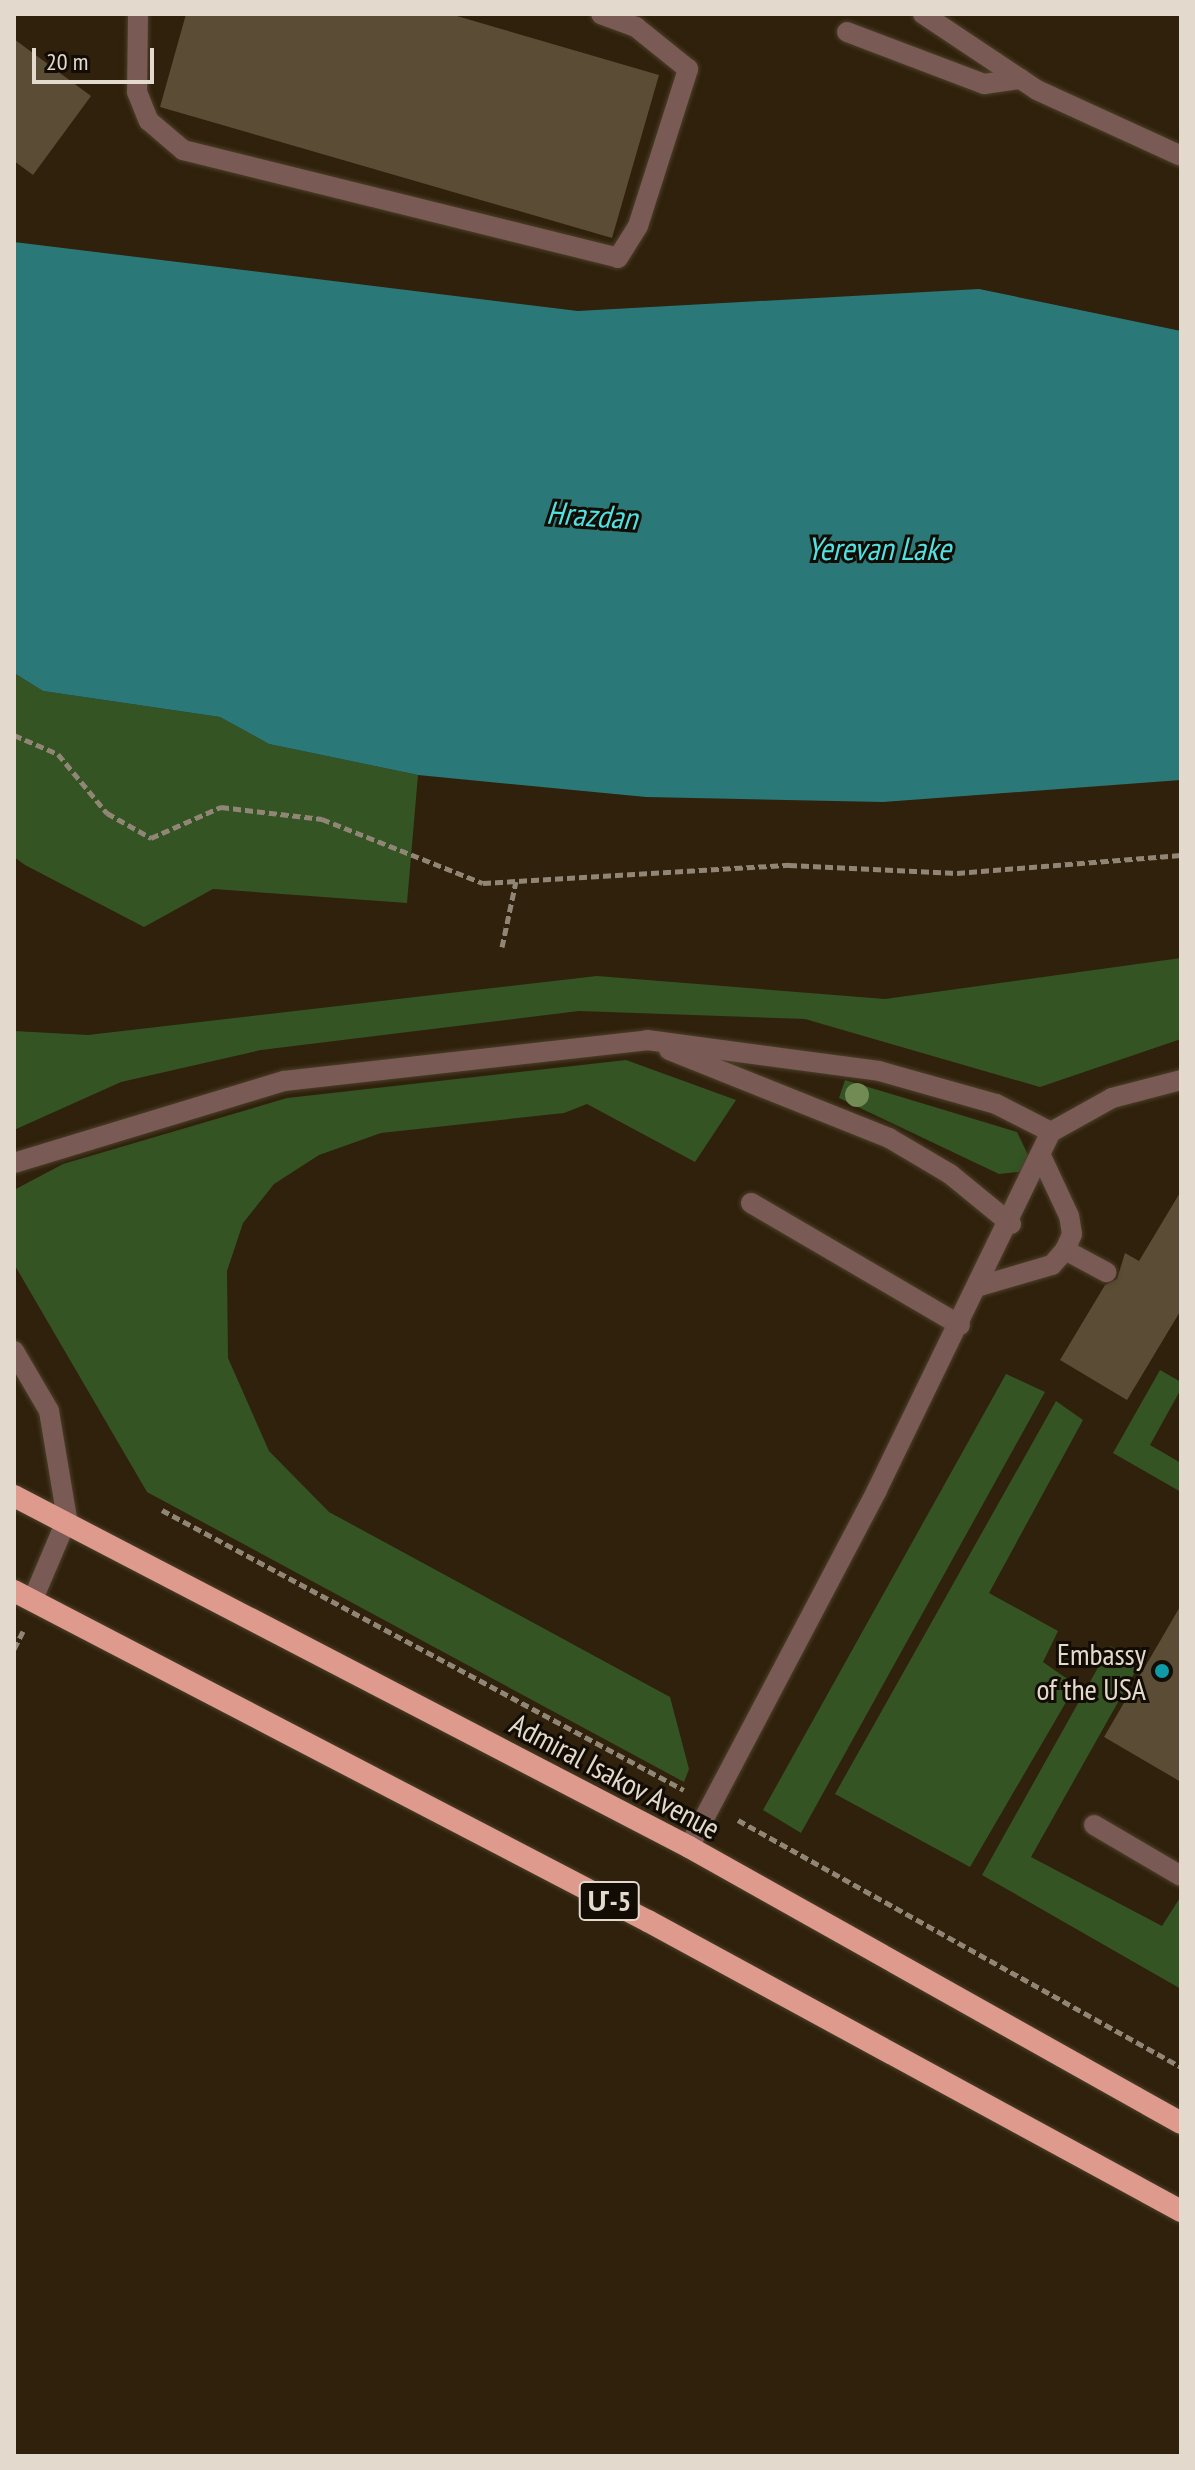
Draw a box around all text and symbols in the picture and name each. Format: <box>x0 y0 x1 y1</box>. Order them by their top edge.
scale bar <box>36 32 158 82</box>
text: 20 m <box>46 46 88 77</box>
water label: Hrazdan <box>545 493 639 537</box>
water label: Yerevan Lake <box>807 529 951 567</box>
place label: Embassy of the USA <box>1036 1636 1146 1706</box>
marker: Embassy of the USA <box>1153 1662 1171 1680</box>
street label: Admiral Isakov Avenue <box>503 1705 727 1847</box>
road number: Մ-5 <box>577 1877 641 1925</box>

